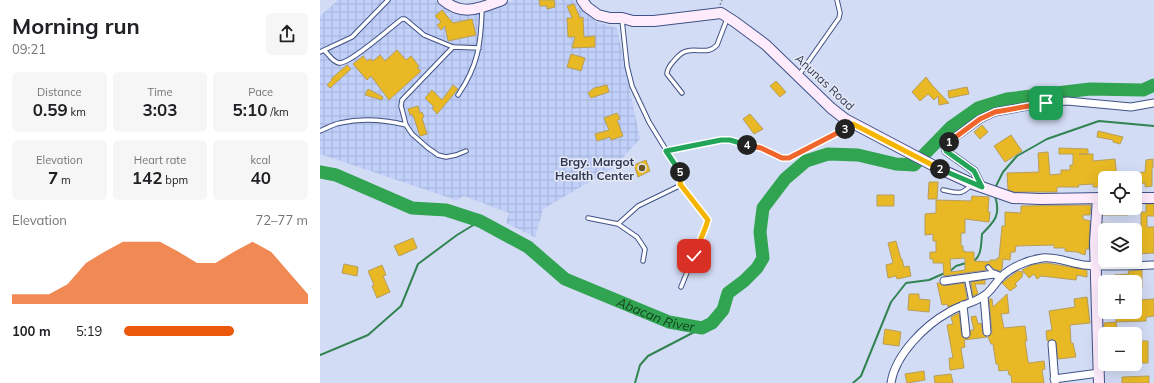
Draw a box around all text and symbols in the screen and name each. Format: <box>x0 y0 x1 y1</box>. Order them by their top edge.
text: Morning run <box>12 12 140 40</box>
button: share <box>266 13 308 55</box>
text: 09:21 <box>12 41 46 57</box>
street label: Anunas Road <box>792 51 858 113</box>
text: Distance <box>37 85 82 99</box>
text: Time <box>148 85 172 99</box>
text: Pace <box>248 85 273 99</box>
pin <box>1029 86 1063 120</box>
icon: arrive <box>1035 92 1057 114</box>
text: 0.59 <box>33 99 68 120</box>
text: 3:03 <box>143 99 177 120</box>
text: 5:10 <box>233 99 267 120</box>
text: km <box>68 105 86 119</box>
text: /km <box>267 105 289 119</box>
pin: 3 <box>835 119 855 139</box>
text: 3 <box>842 122 848 136</box>
pin: 1 <box>939 132 959 152</box>
pin: 4 <box>737 135 757 155</box>
text: 1 <box>946 135 952 149</box>
text: 4 <box>744 138 750 152</box>
text: Elevation <box>36 153 83 167</box>
text: Heart rate <box>134 153 186 167</box>
text: kcal <box>251 153 271 167</box>
place label: Brgy. Margot Health Center <box>555 154 634 183</box>
pin: 2 <box>930 159 950 179</box>
pin: 5 <box>670 162 690 182</box>
text: 2 <box>937 162 943 176</box>
marker: Brgy. Margot Health Center <box>637 163 647 173</box>
text: 5 <box>677 165 683 179</box>
text: 7 <box>48 167 58 188</box>
text: 142 <box>132 167 162 188</box>
text: 40 <box>250 167 271 188</box>
map controls <box>1098 171 1142 371</box>
button: locate <box>1098 171 1142 215</box>
text: m <box>58 173 71 187</box>
text: bpm <box>162 173 188 187</box>
text: Elevation <box>12 212 67 228</box>
text: 72–77 m <box>255 212 308 228</box>
button: layers <box>1098 223 1142 267</box>
pin <box>677 239 711 273</box>
icon: check <box>683 245 705 267</box>
button: + <box>1098 275 1142 319</box>
water label: Abacan River <box>614 293 697 335</box>
text: 100 m <box>12 323 51 339</box>
text: 5:19 <box>76 323 102 339</box>
button: − <box>1098 327 1142 371</box>

